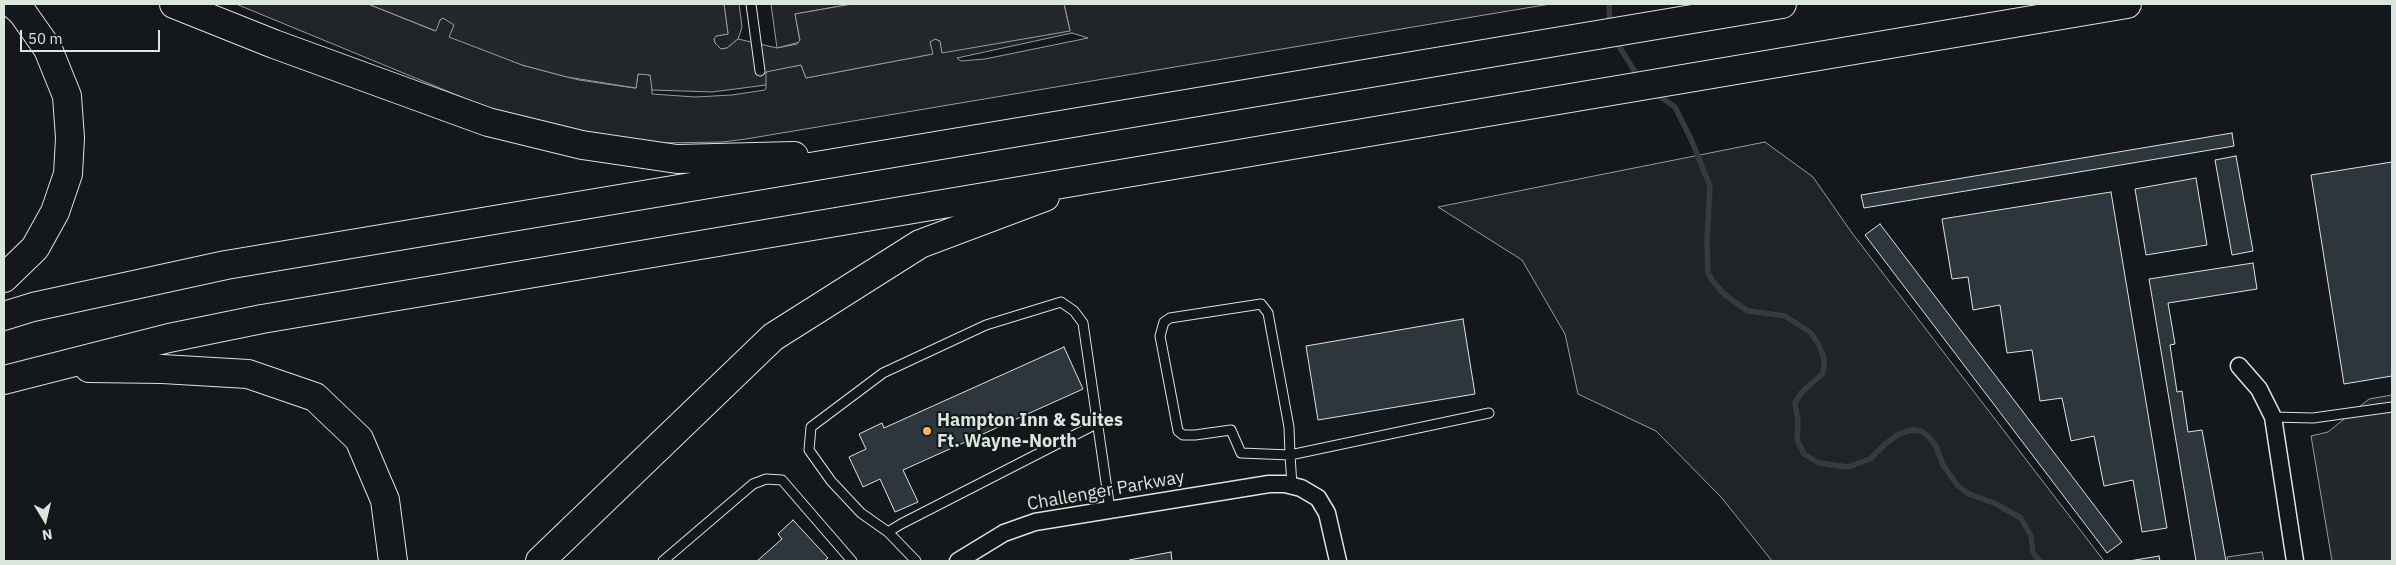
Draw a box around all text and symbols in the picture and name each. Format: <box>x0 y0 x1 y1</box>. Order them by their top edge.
scale bar <box>22 20 162 52</box>
text: 50 m <box>28 29 63 48</box>
place label: Hampton Inn & Suites Ft. Wayne-North <box>937 410 1123 452</box>
marker: Hampton Inn & Suites Ft. Wayne-North <box>921 425 933 437</box>
street label: Challenger Parkway <box>1026 467 1186 515</box>
north arrow <box>20 495 70 545</box>
text: N <box>41 525 54 544</box>

